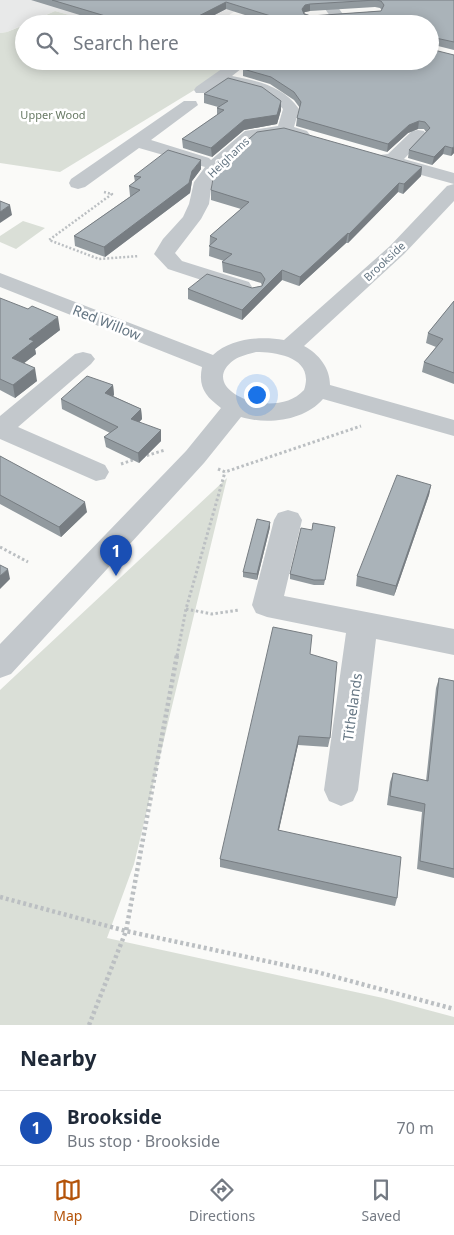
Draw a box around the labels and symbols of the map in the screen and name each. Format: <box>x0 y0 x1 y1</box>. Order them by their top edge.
park label: Upper Wood <box>20 107 86 122</box>
street label: Heighams <box>204 133 252 181</box>
street label: Brookside <box>360 238 408 284</box>
street label: Red Willow <box>70 300 144 344</box>
your location <box>244 382 270 408</box>
pin: 1 <box>100 535 132 576</box>
street label: Tithelands <box>338 672 366 742</box>

